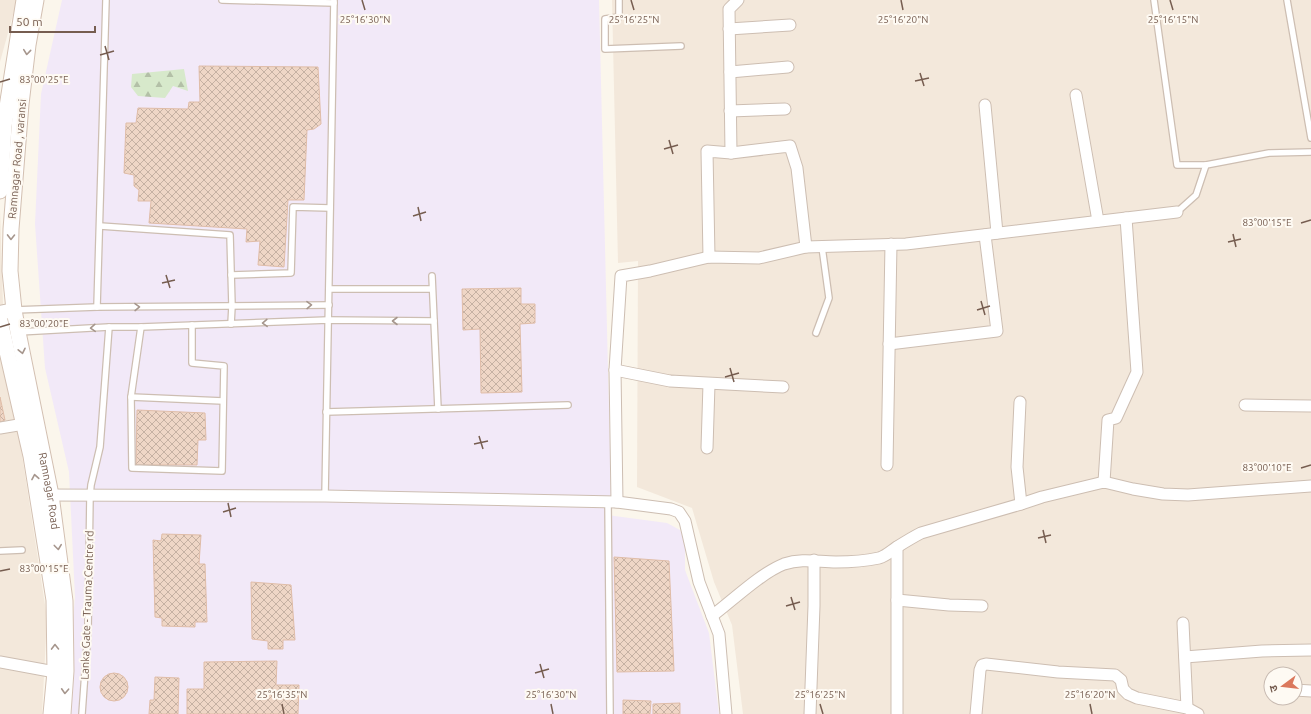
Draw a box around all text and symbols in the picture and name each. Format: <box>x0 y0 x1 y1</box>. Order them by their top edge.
scale bar <box>10 8 95 34</box>
text: 25°16'30"N <box>340 14 390 25</box>
text: 25°16'25"N <box>609 14 659 25</box>
text: 25°16'20"N <box>878 14 928 25</box>
text: 25°16'15"N <box>1148 14 1198 25</box>
text: 50 m <box>16 15 43 28</box>
one-way arrow <box>23 49 32 55</box>
text: 83°00'25"E <box>19 74 69 85</box>
street label: Ramnagar Road , varansi <box>6 99 28 219</box>
text: 83°00'15"E <box>1242 217 1292 228</box>
one-way arrow <box>7 234 15 240</box>
one-way arrow <box>306 301 312 309</box>
one-way arrow <box>134 303 140 311</box>
one-way arrow <box>392 317 398 325</box>
text: 83°00'20"E <box>19 318 69 329</box>
one-way arrow <box>262 318 268 327</box>
one-way arrow <box>90 323 96 332</box>
one-way arrow <box>17 348 25 354</box>
street label: Ramnagar Road <box>37 451 61 530</box>
text: 83°00'10"E <box>1242 462 1292 473</box>
one-way arrow <box>31 474 40 480</box>
street label: Lanka Gate - Trauma Centre rd <box>78 530 96 680</box>
one-way arrow <box>53 544 62 550</box>
text: 83°00'15"E <box>19 563 69 574</box>
one-way arrow <box>51 644 59 650</box>
north arrow <box>1263 666 1303 706</box>
text: उ <box>1267 683 1280 693</box>
one-way arrow <box>60 688 69 694</box>
text: 25°16'35"N <box>257 689 307 700</box>
text: 25°16'30"N <box>526 689 576 700</box>
text: 25°16'25"N <box>795 689 845 700</box>
text: 25°16'20"N <box>1065 689 1115 700</box>

